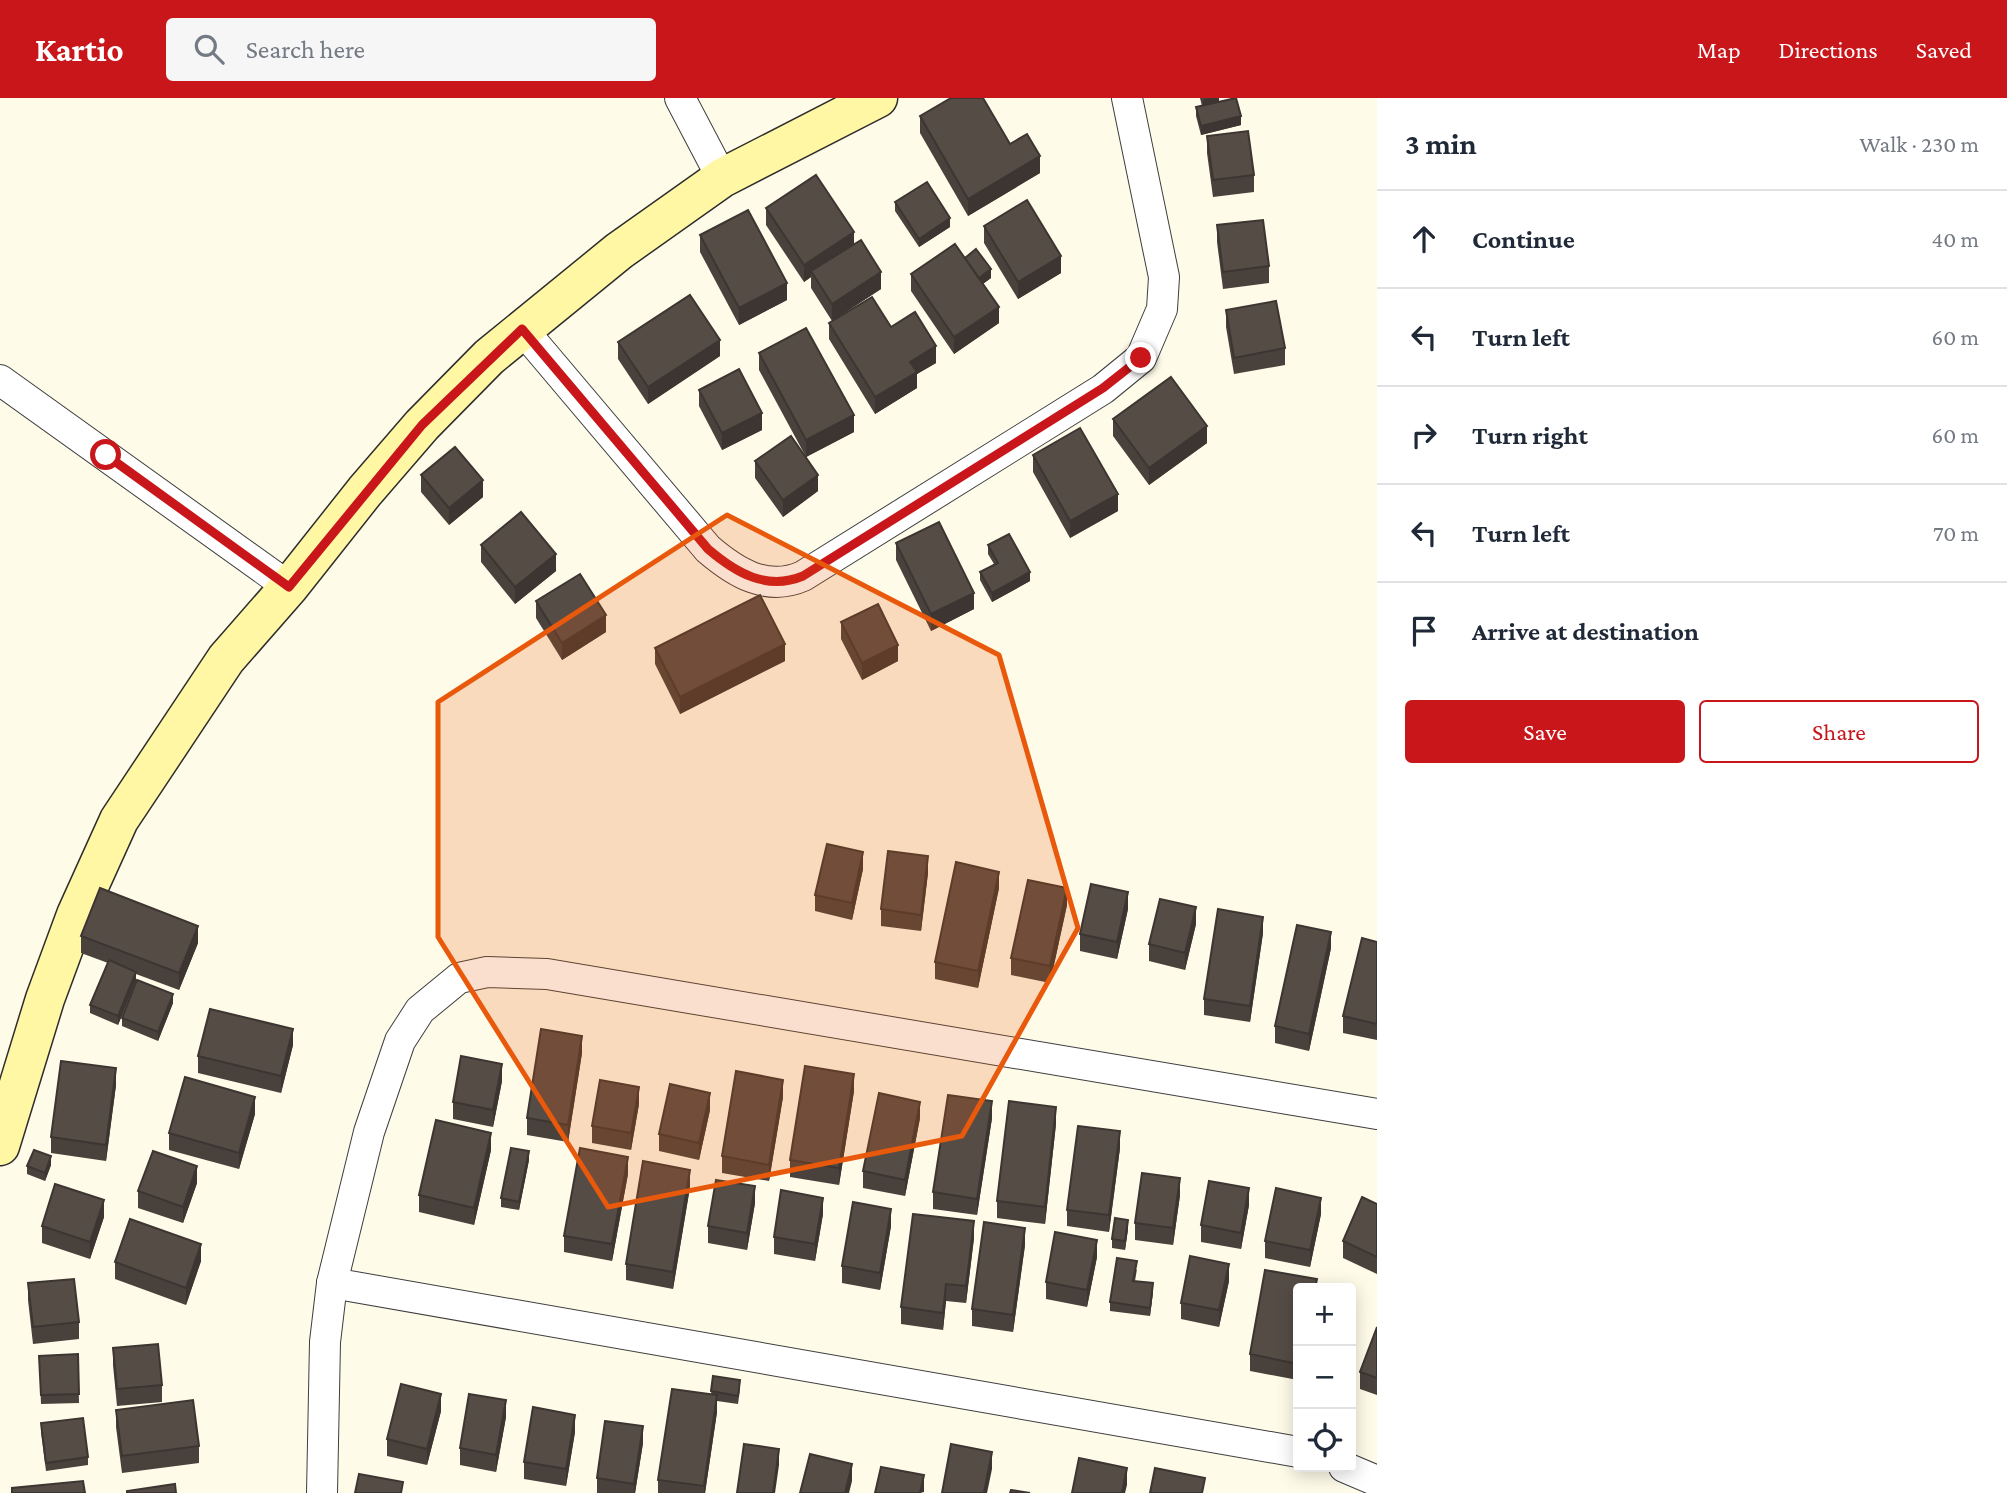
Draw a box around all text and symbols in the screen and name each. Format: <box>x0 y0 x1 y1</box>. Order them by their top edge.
search box <box>166 18 656 81</box>
icon: search <box>190 30 228 68</box>
text: Kartio <box>35 31 124 68</box>
text: Search here <box>246 35 365 64</box>
text: Map <box>1697 36 1741 63</box>
text: Directions <box>1779 36 1878 63</box>
text: Saved <box>1916 36 1972 63</box>
text: 3 min <box>1405 127 1477 160</box>
text: Walk · 230 m <box>1859 131 1979 157</box>
icon: ahead <box>1405 220 1443 258</box>
text: Continue <box>1472 225 1575 254</box>
text: 40 m <box>1931 226 1979 252</box>
icon: left <box>1405 318 1443 356</box>
text: Turn left <box>1472 323 1570 352</box>
text: 60 m <box>1932 324 1979 350</box>
route end <box>1125 342 1156 373</box>
icon: right <box>1405 416 1443 454</box>
text: Turn right <box>1472 421 1588 450</box>
text: 60 m <box>1932 422 1979 448</box>
route start <box>90 439 121 470</box>
icon: left <box>1405 514 1443 552</box>
text: Turn left <box>1472 519 1570 548</box>
text: 70 m <box>1933 520 1979 546</box>
icon: arrive <box>1405 612 1443 650</box>
text: Arrive at destination <box>1472 617 1699 646</box>
button: Save <box>1405 700 1685 763</box>
button: Share <box>1699 700 1979 763</box>
map controls <box>1293 1283 1356 1472</box>
button: + <box>1293 1283 1356 1346</box>
button: − <box>1293 1346 1356 1409</box>
button: locate <box>1293 1409 1356 1472</box>

